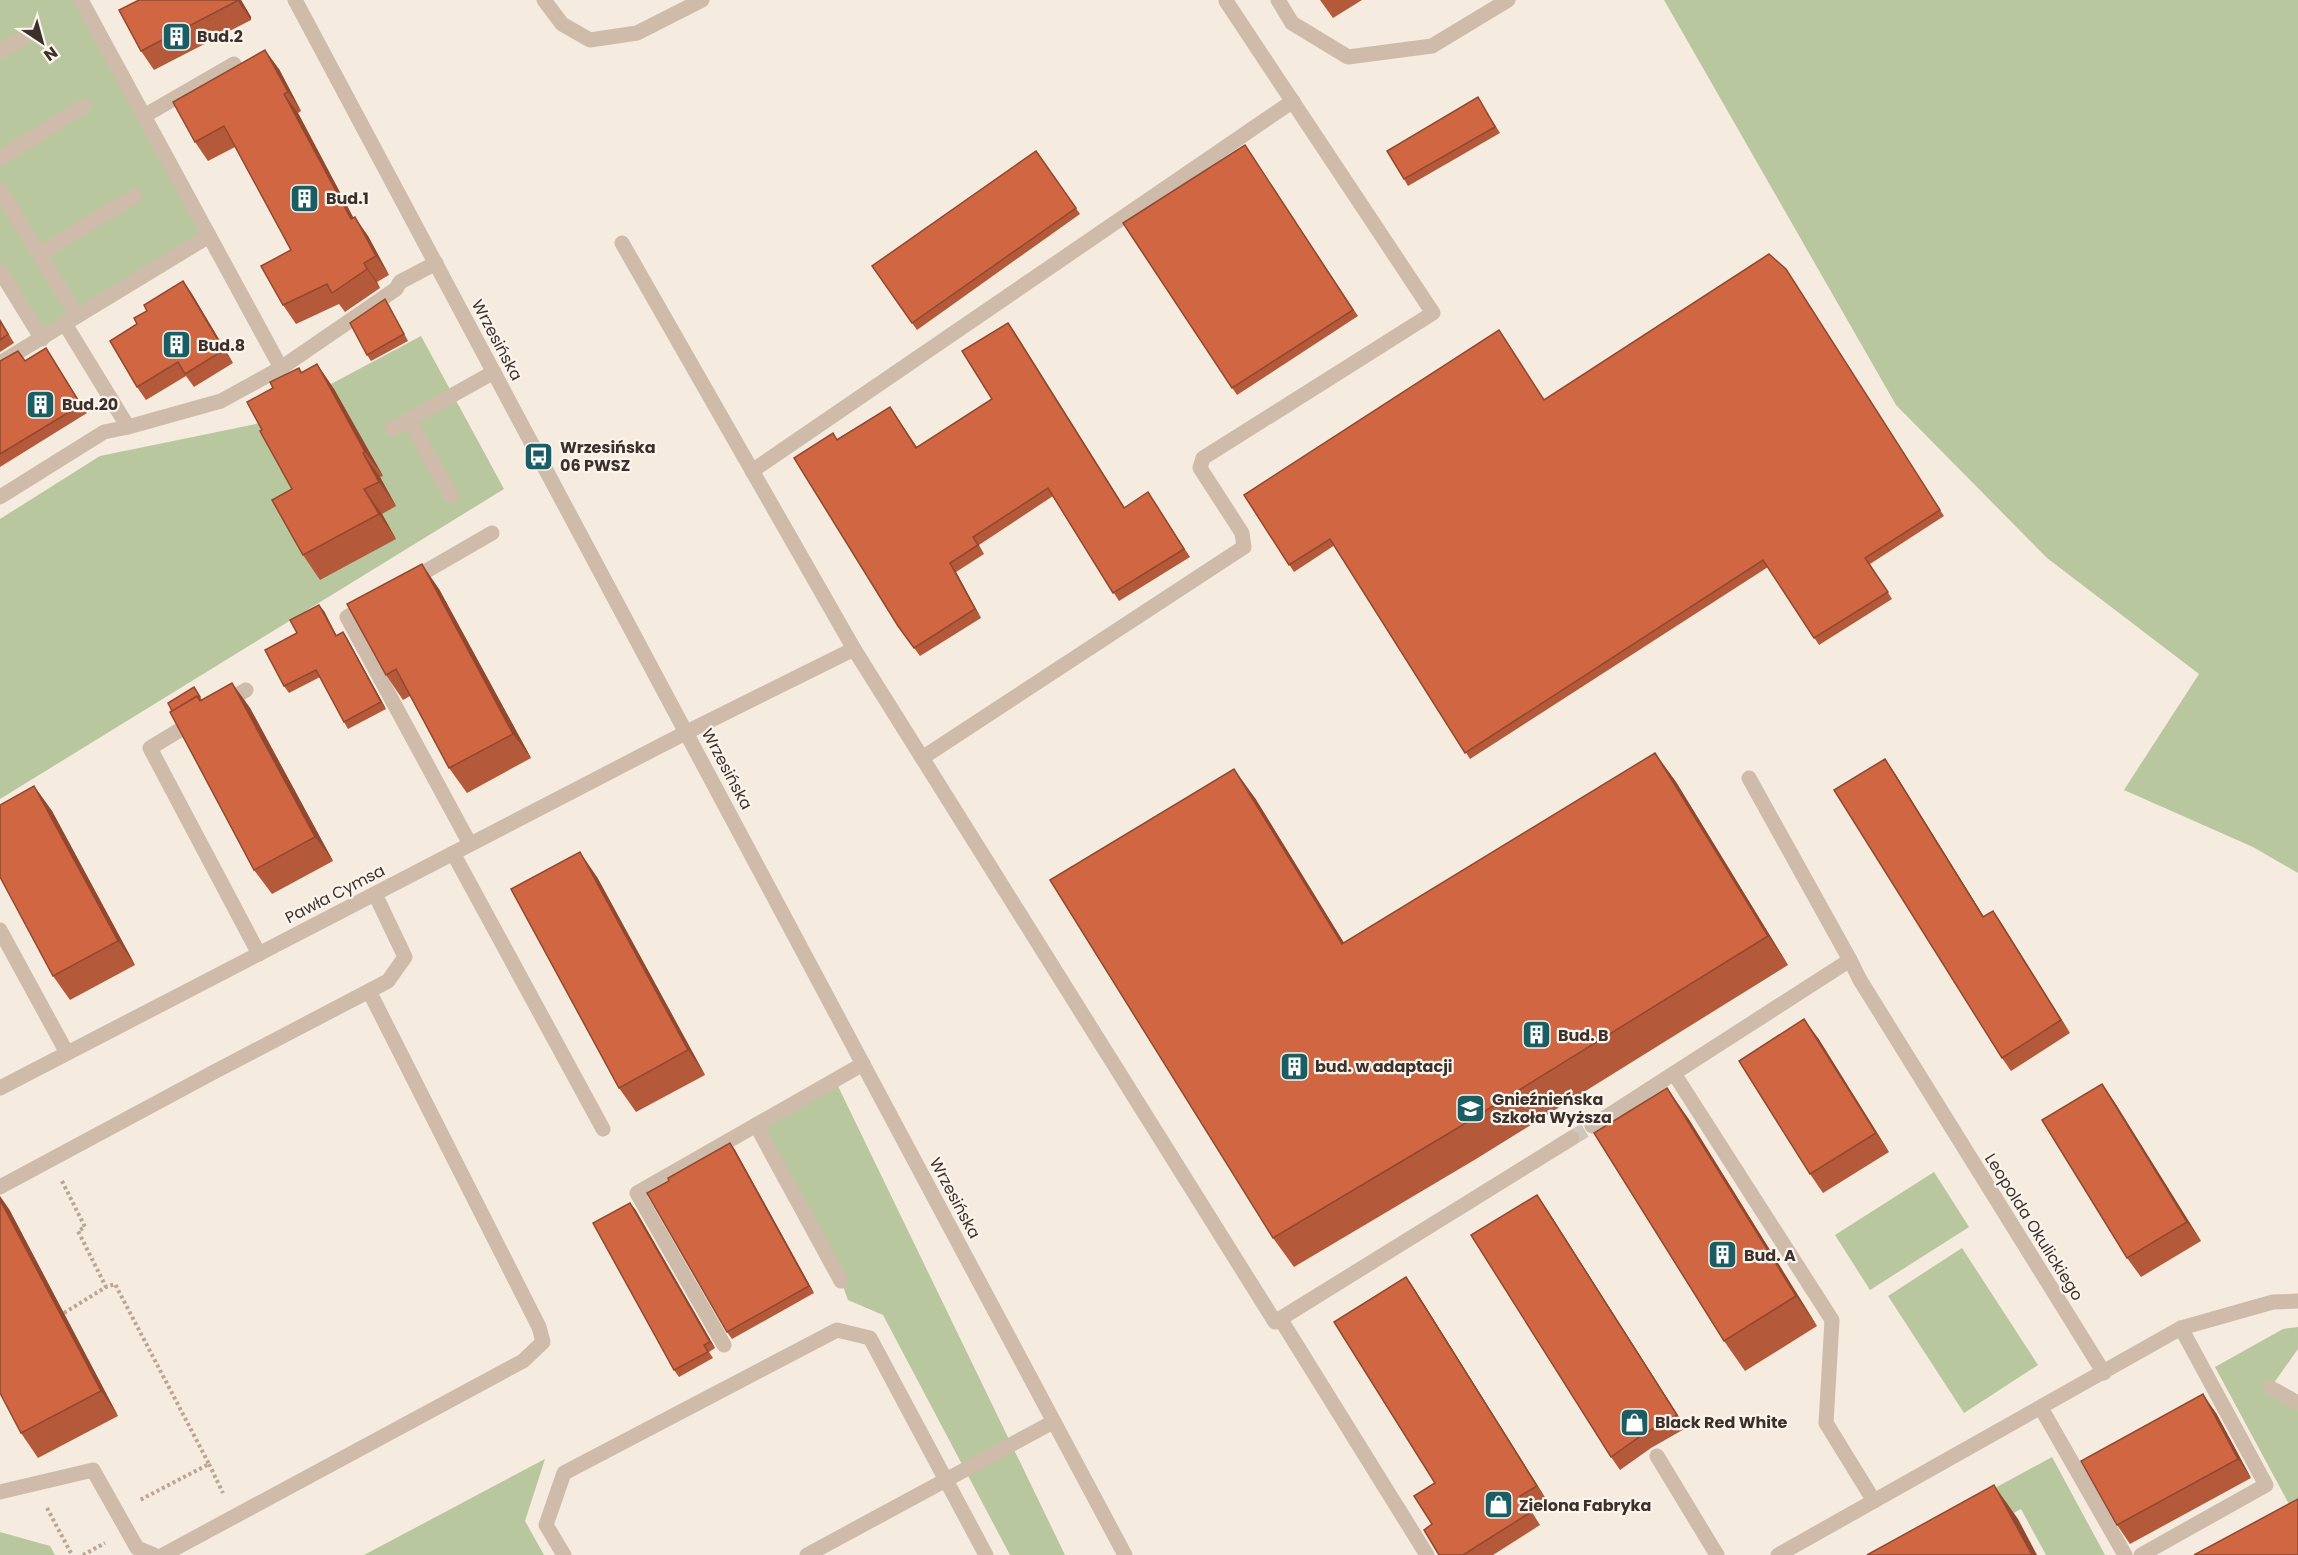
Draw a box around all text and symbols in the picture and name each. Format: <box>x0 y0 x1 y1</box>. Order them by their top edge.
north arrow <box>12 12 72 72</box>
building icon: Bud.2 <box>160 20 192 52</box>
place label: Bud.2 <box>197 25 243 48</box>
text: N <box>39 41 62 67</box>
building icon: Bud.1 <box>289 182 321 214</box>
place label: Bud.1 <box>326 187 369 210</box>
street label: Wrzesińska <box>466 295 528 385</box>
building icon: Bud.8 <box>161 329 193 361</box>
place label: Bud.8 <box>198 334 245 357</box>
building icon: Bud.20 <box>25 388 57 420</box>
place label: Bud.20 <box>62 393 118 416</box>
place label: Wrzesińska 06 PWSZ <box>560 436 656 477</box>
bus stop icon: Wrzesińska 06 PWSZ <box>523 440 555 472</box>
street label: Wrzesińska <box>696 724 758 814</box>
street label: Pawła Cymsa <box>281 859 389 929</box>
building icon: Bud. B <box>1521 1019 1553 1051</box>
place label: Bud. B <box>1558 1024 1609 1047</box>
building icon: bud. w adaptacji <box>1278 1050 1310 1082</box>
place label: bud. w adaptacji <box>1315 1055 1453 1078</box>
place label: Gnieźnieńska Szkoła Wyższa <box>1492 1088 1612 1129</box>
school or university icon: Gnieźnieńska Szkoła Wyższa <box>1455 1092 1487 1124</box>
street label: Leopolda Okulickiego <box>1979 1149 2089 1305</box>
street label: Wrzesińska <box>924 1153 986 1243</box>
building icon: Bud. A <box>1707 1239 1739 1271</box>
place label: Bud. A <box>1744 1244 1796 1267</box>
shop icon: Black Red White <box>1618 1406 1650 1438</box>
place label: Black Red White <box>1655 1411 1787 1434</box>
shop icon: Zielona Fabryka <box>1482 1489 1514 1521</box>
place label: Zielona Fabryka <box>1519 1494 1651 1517</box>

